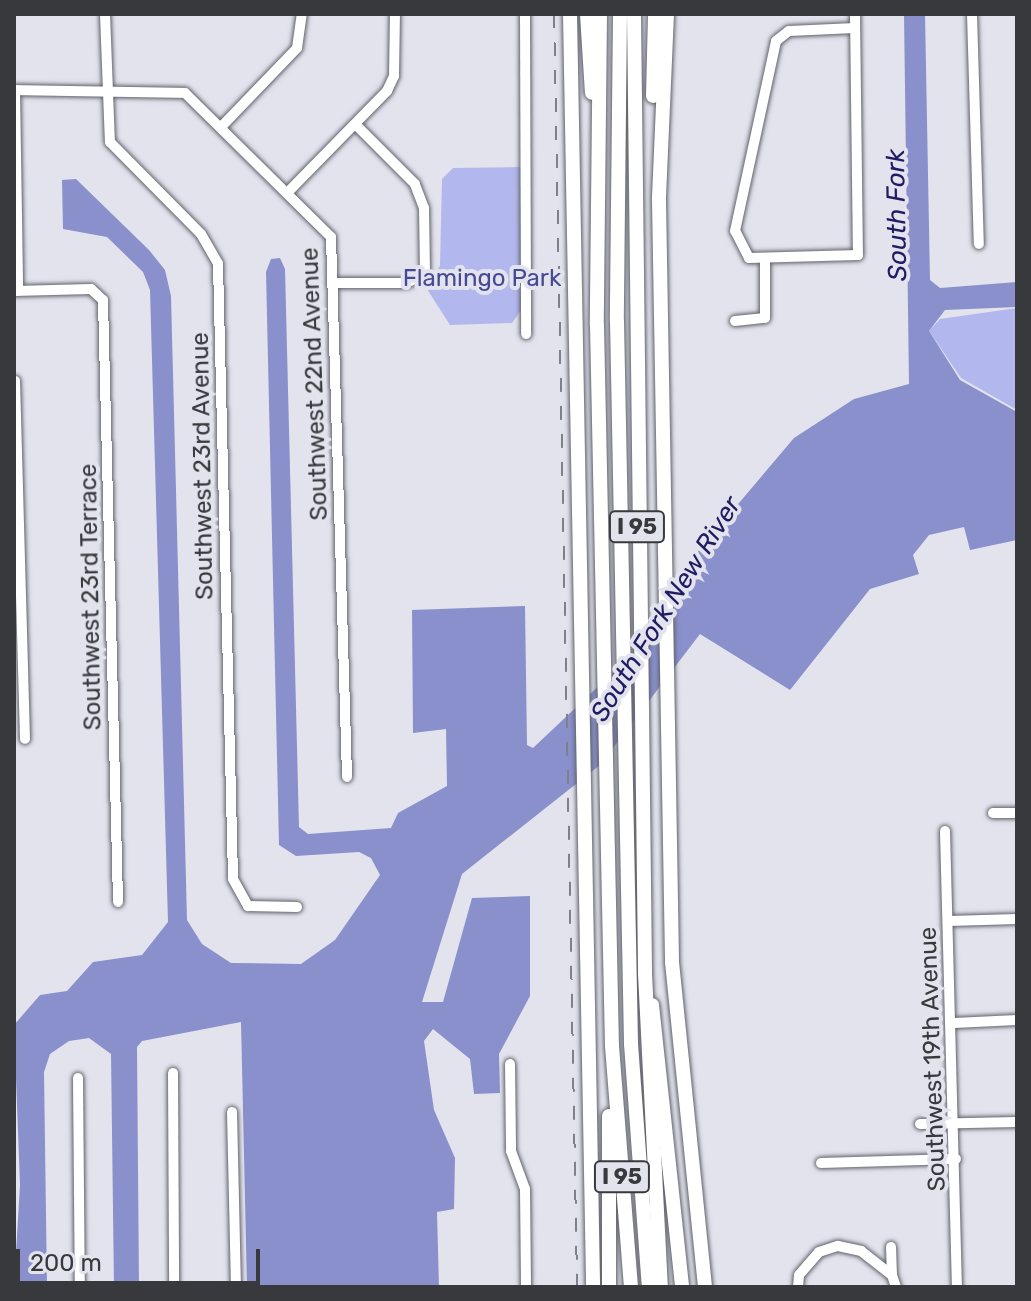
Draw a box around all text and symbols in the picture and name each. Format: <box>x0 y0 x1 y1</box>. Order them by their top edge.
water label: South Fork <box>880 149 914 281</box>
street label: Southwest 22nd Avenue <box>296 247 334 521</box>
park label: Flamingo Park <box>403 265 561 293</box>
street label: Southwest 23rd Avenue <box>186 332 220 600</box>
street label: Southwest 23rd Terrace <box>74 463 108 731</box>
water label: South Fork New River <box>584 491 748 727</box>
road number: I 95 <box>607 509 667 545</box>
street label: Southwest 19th Avenue <box>914 926 952 1192</box>
road number: I 95 <box>592 1159 652 1195</box>
scale bar <box>20 1233 264 1283</box>
text: 200 m <box>30 1249 102 1277</box>

